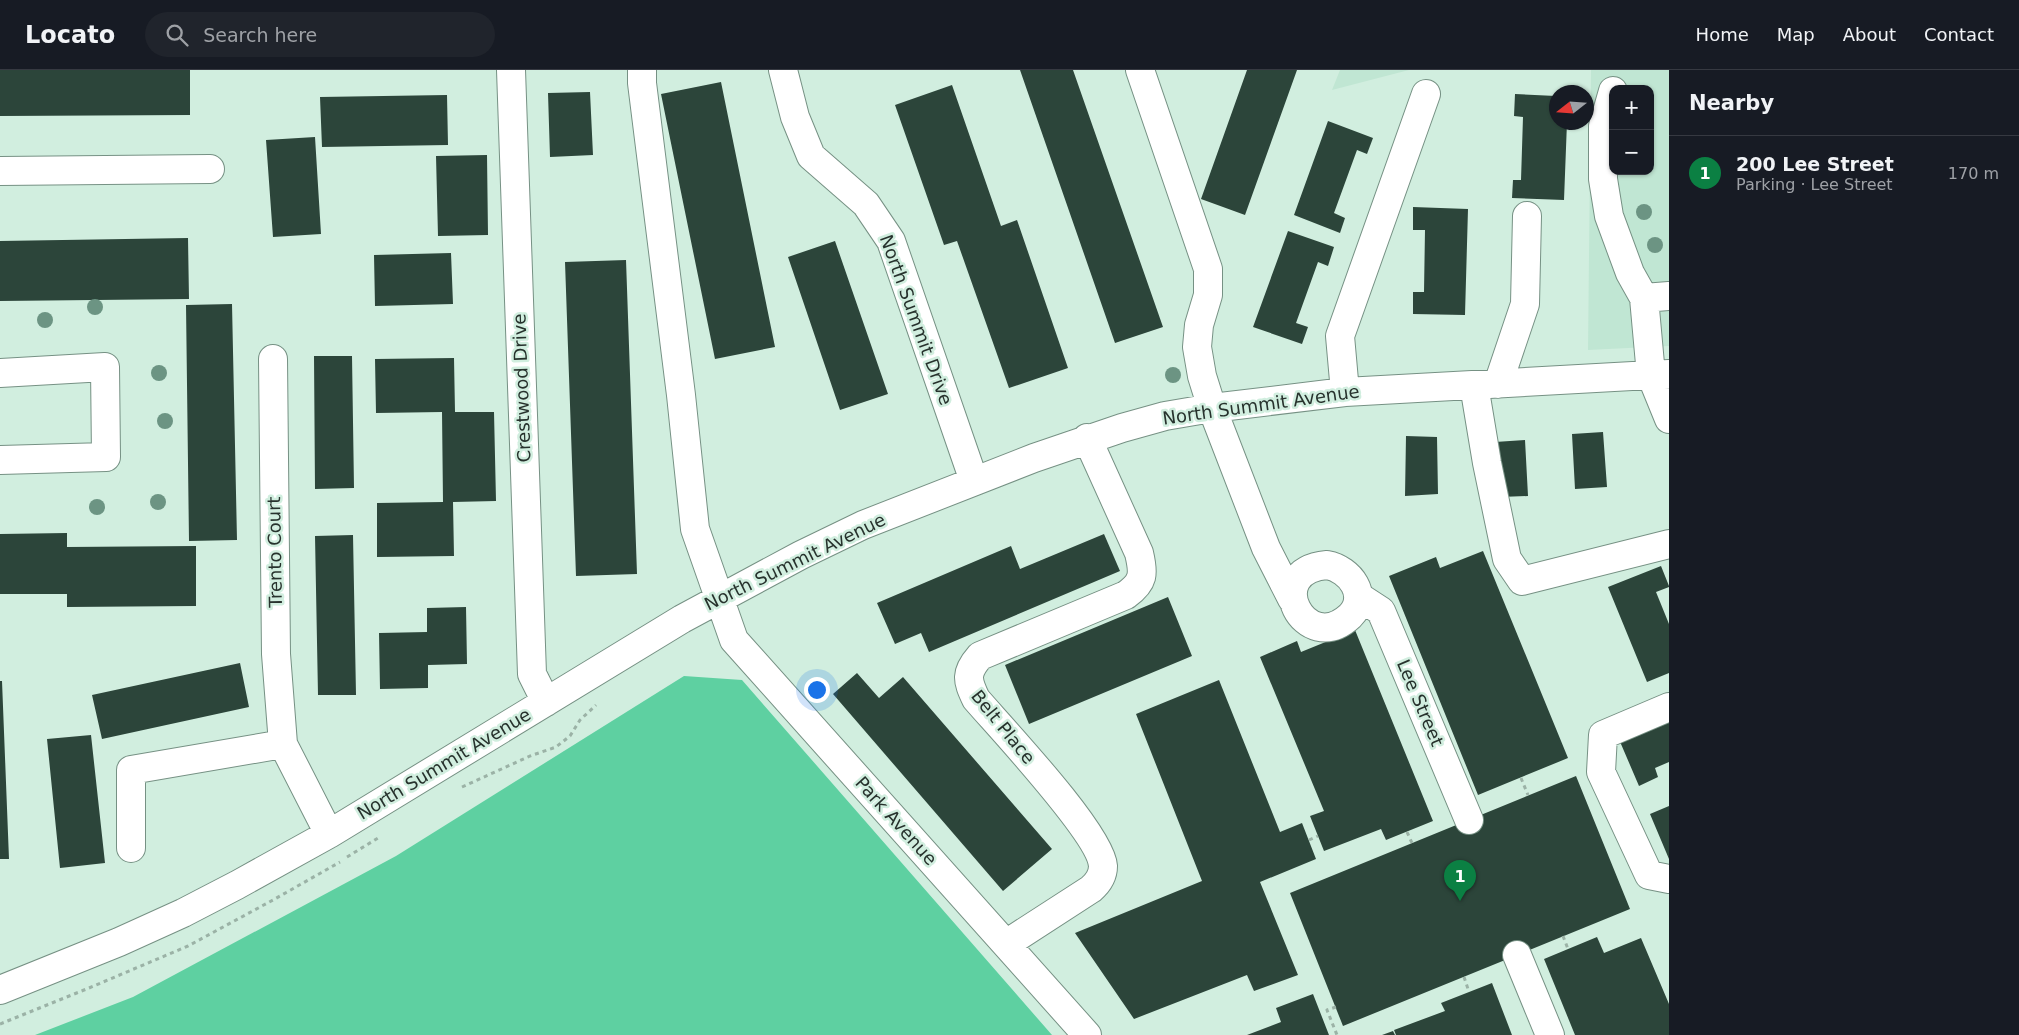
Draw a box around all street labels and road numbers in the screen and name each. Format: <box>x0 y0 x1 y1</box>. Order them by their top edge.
street label: North Summit Drive <box>876 232 957 408</box>
street label: Crestwood Drive <box>508 313 535 463</box>
street label: North Summit Avenue <box>1161 380 1361 429</box>
street label: Trento Court <box>263 496 286 609</box>
street label: North Summit Avenue <box>701 509 889 615</box>
street label: Lee Street <box>1393 656 1448 749</box>
street label: Belt Place <box>967 685 1040 768</box>
street label: North Summit Avenue <box>353 703 534 824</box>
street label: Park Avenue <box>851 772 941 869</box>

